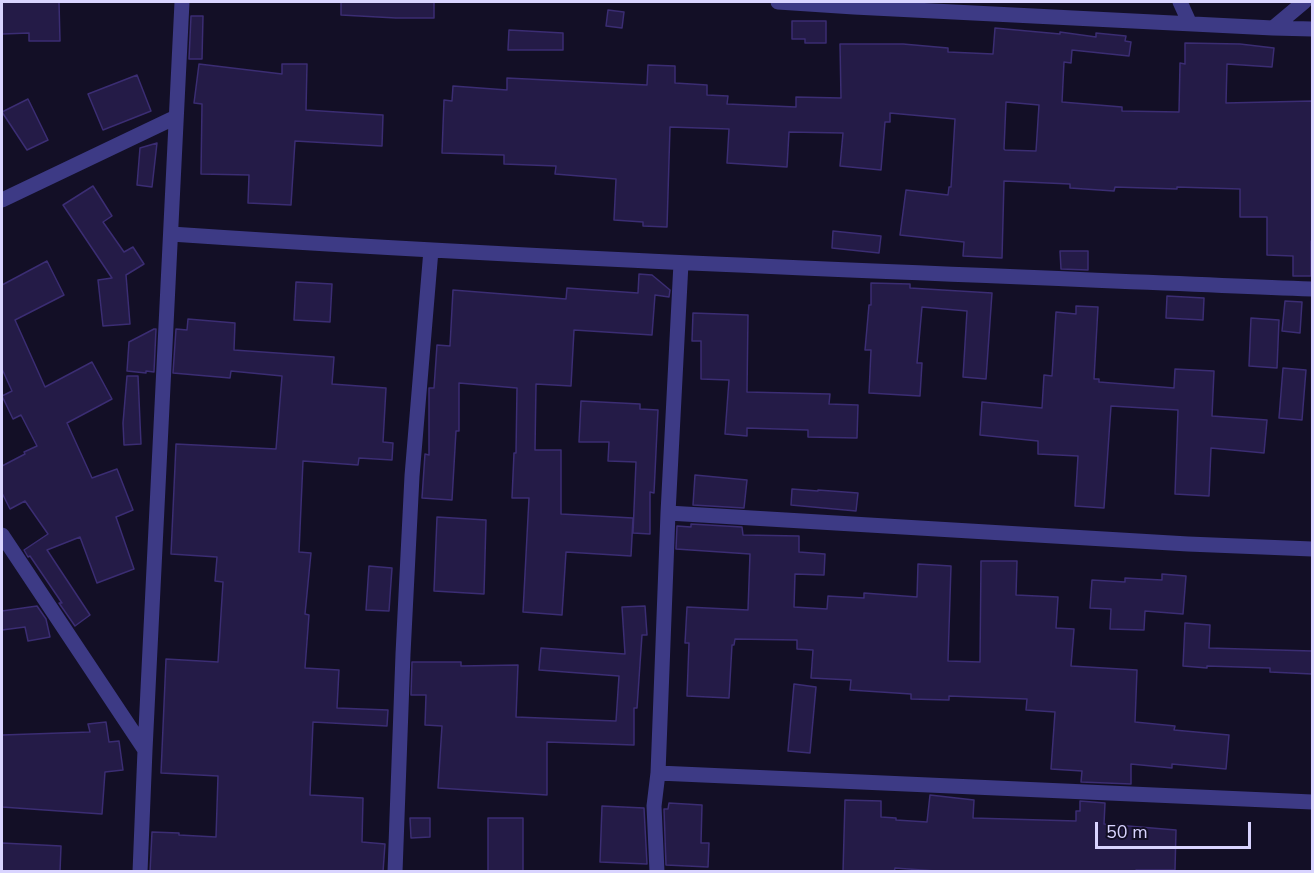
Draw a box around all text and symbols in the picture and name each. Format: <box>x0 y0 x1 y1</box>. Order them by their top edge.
scale bar <box>1098 810 1254 848</box>
text: 50 m <box>1106 820 1148 844</box>

